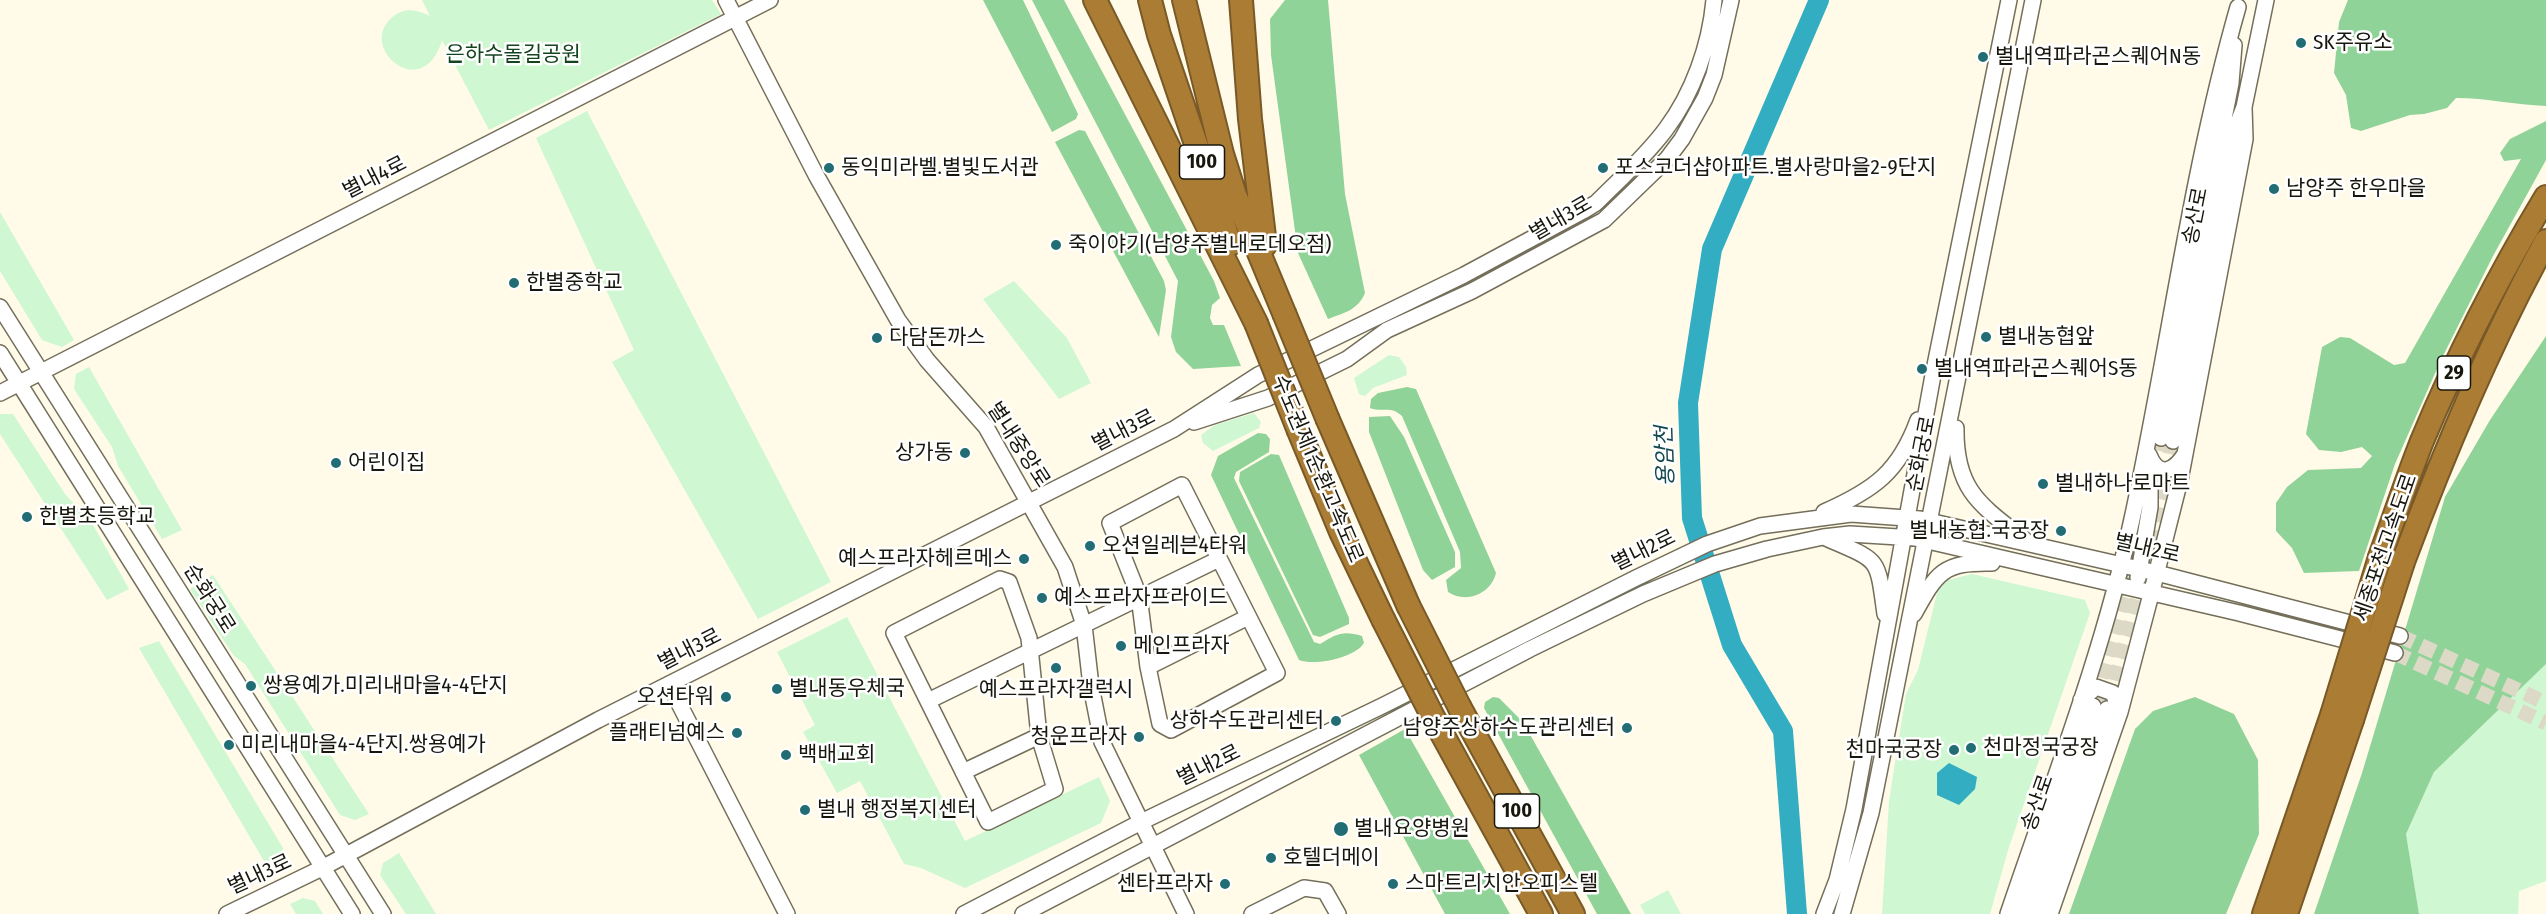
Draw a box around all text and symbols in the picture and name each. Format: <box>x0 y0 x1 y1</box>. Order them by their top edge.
place label: SK주유소 <box>2313 30 2392 56</box>
marker: SK주유소 <box>2294 36 2308 50</box>
park label: 은하수돌길공원 <box>445 42 581 68</box>
place label: 별내역파라곤스퀘어N동 <box>1995 44 2201 70</box>
marker: 별내역파라곤스퀘어N동 <box>1976 50 1990 64</box>
road number: 100 <box>1180 145 1224 179</box>
street label: 별내4로 <box>339 151 411 205</box>
place label: 동익미라벨.별빛도서관 <box>841 155 1039 181</box>
place label: 포스코더샵아파트.별사랑마을2-9단지 <box>1615 155 1936 181</box>
marker: 동익미라벨.별빛도서관 <box>822 161 836 175</box>
marker: 포스코더샵아파트.별사랑마을2-9단지 <box>1596 161 1610 175</box>
place label: 남양주 한우마을 <box>2286 176 2426 202</box>
marker: 남양주 한우마을 <box>2267 182 2281 196</box>
street label: 송산로 <box>2178 185 2214 247</box>
street label: 별내3로 <box>1526 191 1596 247</box>
place label: 죽이야기(남양주별내로데오점) <box>1068 232 1332 258</box>
marker: 죽이야기(남양주별내로데오점) <box>1049 238 1063 252</box>
place label: 한별중학교 <box>526 270 623 296</box>
marker: 한별중학교 <box>507 276 521 290</box>
place label: 별내농협앞 <box>1998 324 2095 350</box>
place label: 다담돈까스 <box>889 325 986 351</box>
marker: 별내농협앞 <box>1979 330 1993 344</box>
marker: 다담돈까스 <box>870 331 884 345</box>
place label: 별내역파라곤스퀘어S동 <box>1934 356 2138 382</box>
road number: 29 <box>2438 356 2470 390</box>
marker: 별내역파라곤스퀘어S동 <box>1915 362 1929 376</box>
street label: 수도권제1순환고속도로 <box>1266 371 1368 567</box>
street label: 별내중앙로 <box>981 398 1055 492</box>
street label: 별내3로 <box>1088 404 1160 458</box>
street label: 순화궁로 <box>1902 414 1942 494</box>
water label: 용암천 <box>1652 425 1680 487</box>
place label: 상가동 <box>895 440 953 466</box>
marker: 상가동 <box>958 446 972 460</box>
place label: 어린이집 <box>348 450 425 476</box>
marker: 어린이집 <box>329 456 343 470</box>
place label: 별내하나로마트 <box>2055 471 2190 497</box>
street label: 세종포천고속도로 <box>2349 471 2423 625</box>
marker: 별내하나로마트 <box>2036 477 2050 491</box>
place label: 한별초등학교 <box>39 504 155 530</box>
marker: 한별초등학교 <box>20 510 34 524</box>
place label: 별내농협.국궁장 <box>1909 518 2049 544</box>
marker: 별내농협.국궁장 <box>2054 524 2068 538</box>
street label: 별내2로 <box>1608 525 1680 577</box>
street label: 별내2로 <box>2111 529 2183 569</box>
place label: 오션일레븐4타워 <box>1102 533 1247 559</box>
marker: 오션일레븐4타워 <box>1083 539 1097 553</box>
place label: 예스프라자헤르메스 <box>838 546 1012 572</box>
marker: 예스프라자헤르메스 <box>1017 552 1031 566</box>
street label: 순화궁로 <box>178 560 240 638</box>
place label: 예스프라자프라이드 <box>1054 585 1228 611</box>
marker: 예스프라자프라이드 <box>1035 591 1049 605</box>
street label: 별내3로 <box>654 623 726 677</box>
place label: 메인프라자 <box>1133 633 1230 659</box>
marker: 메인프라자 <box>1114 639 1128 653</box>
marker: 예스프라자갤럭시 <box>1049 661 1063 675</box>
place label: 쌍용예가.미리내마을4-4단지 <box>263 673 508 699</box>
place label: 별내동우체국 <box>789 676 905 702</box>
place label: 예스프라자갤럭시 <box>979 677 1133 703</box>
marker: 쌍용예가.미리내마을4-4단지 <box>244 679 258 693</box>
marker: 별내동우체국 <box>770 682 784 696</box>
place label: 오션타워 <box>637 684 714 710</box>
marker: 오션타워 <box>719 690 733 704</box>
place label: 상하수도관리센터 <box>1169 708 1324 734</box>
marker: 상하수도관리센터 <box>1329 714 1343 728</box>
place label: 남양주상하수도관리센터 <box>1402 715 1615 741</box>
place label: 플래티넘예스 <box>609 720 725 746</box>
marker: 남양주상하수도관리센터 <box>1620 721 1634 735</box>
place label: 청운프라자 <box>1030 724 1127 750</box>
marker: 플래티넘예스 <box>730 726 744 740</box>
marker: 청운프라자 <box>1132 730 1146 744</box>
place label: 미리내마을4-4단지.쌍용예가 <box>241 732 486 758</box>
place label: 천마정국궁장 <box>1983 735 2099 761</box>
place label: 천마국궁장 <box>1845 737 1942 763</box>
marker: 미리내마을4-4단지.쌍용예가 <box>222 738 236 752</box>
street label: 별내2로 <box>1173 740 1245 792</box>
marker: 천마정국궁장 <box>1964 741 1978 755</box>
place label: 백배교회 <box>798 742 875 768</box>
marker: 천마국궁장 <box>1947 743 1961 757</box>
marker: 백배교회 <box>779 748 793 762</box>
street label: 송산로 <box>2017 771 2059 835</box>
road number: 100 <box>1494 794 1540 828</box>
place label: 별내 행정복지센터 <box>817 797 976 823</box>
marker: 별내 행정복지센터 <box>798 803 812 817</box>
place label: 별내요양병원 <box>1354 816 1470 842</box>
marker: 별내요양병원 <box>1332 820 1350 838</box>
place label: 호텔더메이 <box>1283 845 1380 871</box>
street label: 별내3로 <box>224 849 296 901</box>
marker: 호텔더메이 <box>1264 851 1278 865</box>
place label: 센타프라자 <box>1116 871 1213 897</box>
place label: 스마트리치안오피스텔 <box>1405 871 1598 897</box>
marker: 센타프라자 <box>1218 877 1232 891</box>
marker: 스마트리치안오피스텔 <box>1386 877 1400 891</box>

